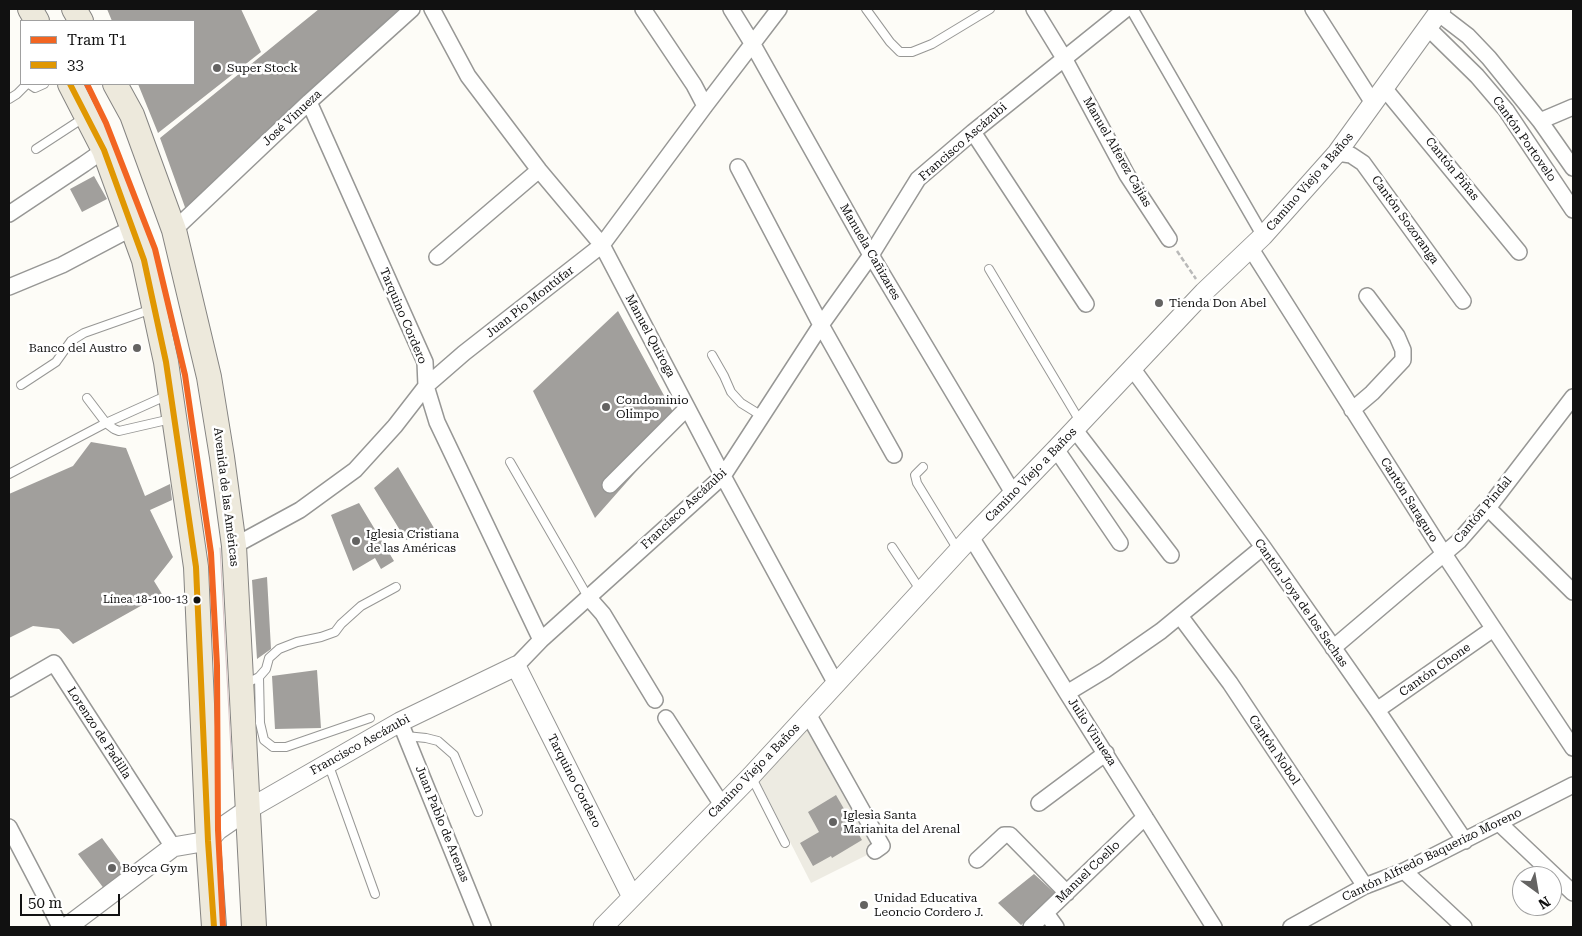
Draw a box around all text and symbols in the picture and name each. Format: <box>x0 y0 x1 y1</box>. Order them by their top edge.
legend <box>20 20 195 85</box>
text: Tram T1 <box>67 31 127 49</box>
text: 33 <box>67 56 84 74</box>
place label: Super Stock <box>227 61 298 75</box>
marker: Super Stock <box>211 62 223 74</box>
street label: José Vinueza <box>260 87 324 149</box>
street label: Cantón Portovelo <box>1489 93 1559 185</box>
street label: Manuel Alferez Cajias <box>1080 95 1154 209</box>
street label: Francisco Ascázubi <box>916 100 1010 184</box>
street label: Camino Viejo a Baños <box>1263 130 1357 234</box>
street label: Cantón Piñas <box>1422 135 1482 203</box>
street label: Cantón Sozoranga <box>1368 173 1442 267</box>
street label: Manuela Cañizares <box>837 201 903 303</box>
street label: Juan Pío Montúfar <box>483 263 577 341</box>
street label: Tarquino Cordero <box>376 266 430 366</box>
street label: Manuel Quiroga <box>622 292 678 380</box>
place label: Tienda Don Abel <box>1169 296 1266 310</box>
marker: Tienda Don Abel <box>1153 297 1165 309</box>
place label: Banco del Austro <box>29 341 127 355</box>
marker: Banco del Austro <box>131 342 143 354</box>
place label: Condominio Olimpo <box>616 393 689 421</box>
marker: Condominio Olimpo <box>600 401 612 413</box>
street label: Camino Viejo a Baños <box>982 425 1080 525</box>
street label: Avenida de las Américas <box>210 427 242 567</box>
street label: Cantón Saraguro <box>1377 455 1441 545</box>
street label: Francisco Ascázubi <box>638 466 730 552</box>
street label: Cantón Pindal <box>1451 474 1515 546</box>
place label: Iglesia Cristiana de las Américas <box>366 527 459 555</box>
marker: Iglesia Cristiana de las Américas <box>350 535 362 547</box>
street label: Cantón Joya de los Sachas <box>1251 536 1351 670</box>
place label: Línea 18-100-13 <box>103 593 188 607</box>
marker: Línea 18-100-13 <box>192 595 202 605</box>
street label: Cantón Chone <box>1397 640 1473 700</box>
street label: Lorenzo de Padilla <box>64 684 134 782</box>
street label: Julio Vinueza <box>1065 695 1119 769</box>
street label: Francisco Ascázubi <box>308 712 412 778</box>
street label: Cantón Nobol <box>1245 712 1303 788</box>
street label: Camino Viejo a Baños <box>705 721 803 821</box>
street label: Tarquino Cordero <box>544 732 604 830</box>
street label: Juan Pablo de Arenas <box>412 764 472 884</box>
street label: Cantón Alfredo Baquerizo Moreno <box>1340 805 1524 905</box>
place label: Iglesia Santa Marianita del Arenal <box>843 808 960 836</box>
marker: Iglesia Santa Marianita del Arenal <box>827 816 839 828</box>
street label: Manuel Coello <box>1053 838 1123 906</box>
place label: Boyca Gym <box>122 861 188 875</box>
marker: Boyca Gym <box>106 862 118 874</box>
north arrow <box>1512 866 1562 916</box>
scale bar <box>22 884 122 916</box>
place label: Unidad Educativa Leoncio Cordero J. <box>874 891 983 919</box>
text: N <box>1536 893 1553 913</box>
text: 50 m <box>28 894 62 912</box>
marker: Unidad Educativa Leoncio Cordero J. <box>858 899 870 911</box>

